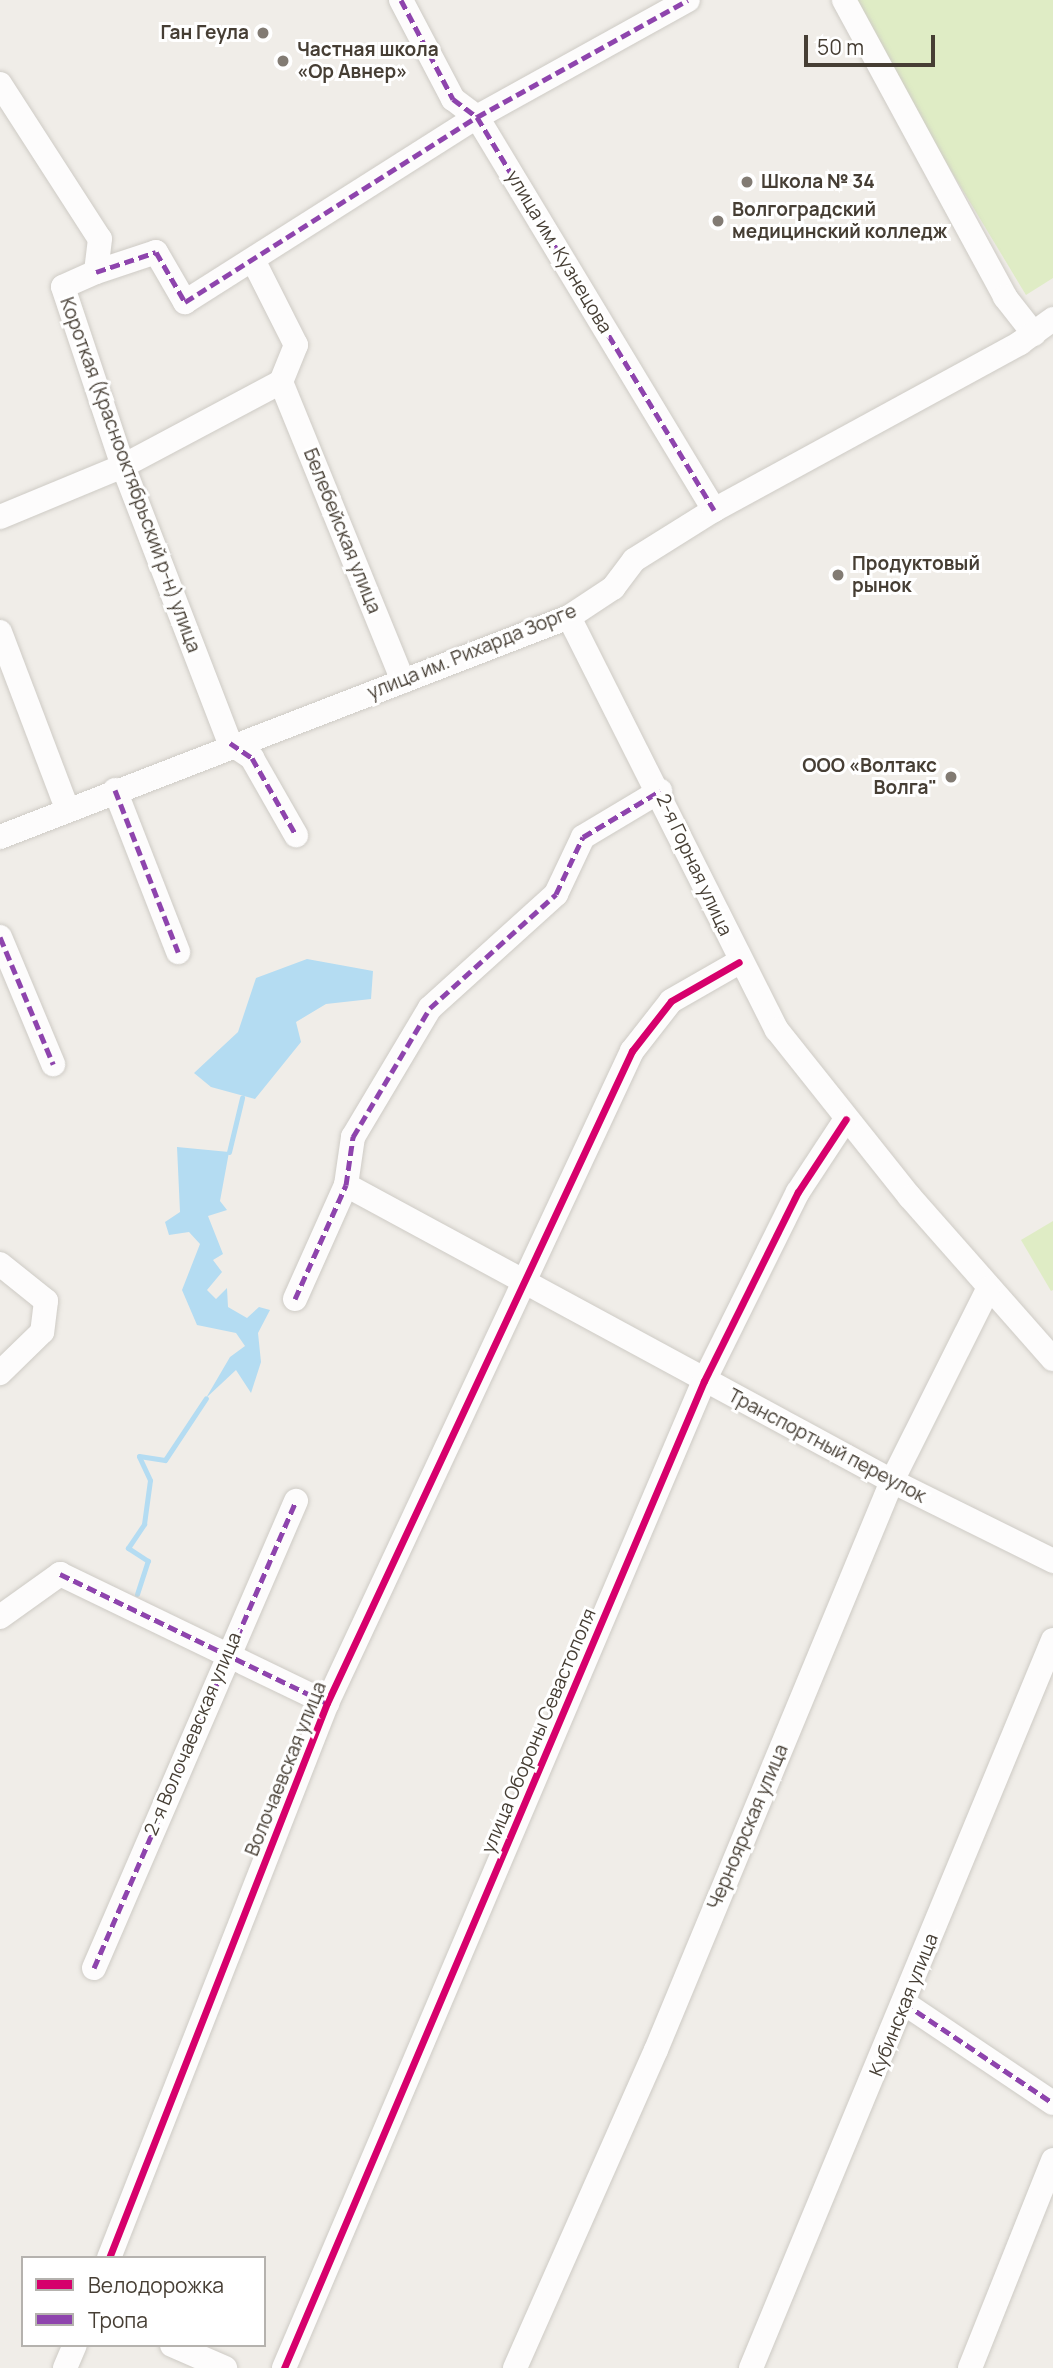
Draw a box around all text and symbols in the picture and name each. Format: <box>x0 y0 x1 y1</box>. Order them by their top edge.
scale bar <box>808 21 939 65</box>
place label: Ган Геула <box>160 22 249 44</box>
marker: Ган Геула <box>255 25 271 41</box>
text: 50 m <box>817 33 864 61</box>
place label: Частная школа «Ор Авнер» <box>297 39 439 83</box>
marker: Частная школа «Ор Авнер» <box>275 53 291 69</box>
street label: улица им. Кузнецова <box>501 166 617 338</box>
place label: Школа № 34 <box>761 171 875 193</box>
marker: Школа № 34 <box>739 174 755 190</box>
place label: Волгоградский медицинский колледж <box>732 199 947 243</box>
marker: Волгоградский медицинский колледж <box>710 213 726 229</box>
street label: Короткая (Краснооктябрьский р-н) улица <box>55 294 205 656</box>
street label: Белебейская улица <box>298 445 386 617</box>
place label: Продуктовый рынок <box>852 553 980 597</box>
marker: Продуктовый рынок <box>830 567 846 583</box>
street label: улица им. Рихарда Зорге <box>364 600 580 704</box>
place label: ООО «Волтакс Волга" <box>802 755 937 799</box>
marker: ООО «Волтакс Волга" <box>943 769 959 785</box>
street label: 2-я Горная улица <box>651 790 737 940</box>
street label: Транспортный переулок <box>724 1384 930 1508</box>
street label: улица Обороны Севастополя <box>477 1605 601 1857</box>
street label: 2-я Волочаевская улица <box>140 1629 246 1839</box>
street label: Волочаевская улица <box>241 1679 331 1859</box>
street label: Черноярская улица <box>703 1741 793 1913</box>
street label: Кубинская улица <box>865 1930 943 2080</box>
legend <box>21 2256 266 2347</box>
text: Велодорожка <box>88 2271 224 2299</box>
text: Тропа <box>88 2306 148 2334</box>

